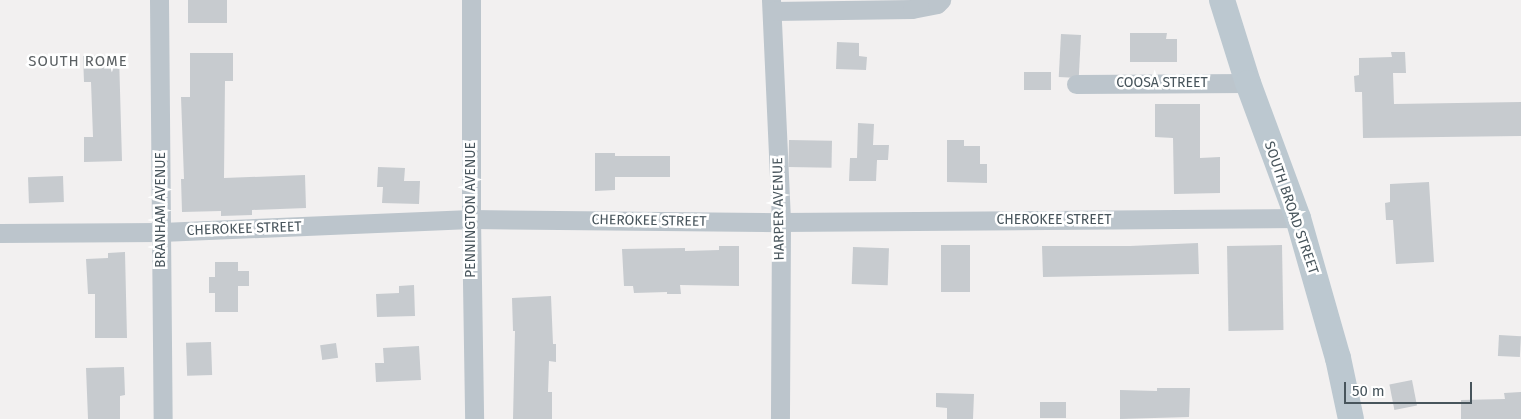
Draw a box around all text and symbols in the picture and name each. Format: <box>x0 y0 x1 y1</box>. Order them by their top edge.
district label: SOUTH ROME <box>27 53 129 71</box>
street label: COOSA STREET <box>1116 75 1208 91</box>
street label: SOUTH BROAD STREET <box>1260 139 1322 277</box>
street label: PENNINGTON AVENUE <box>463 142 479 278</box>
street label: BRANHAM AVENUE <box>153 152 169 268</box>
street label: HARPER AVENUE <box>770 157 788 261</box>
street label: CHEROKEE STREET <box>591 212 707 230</box>
street label: CHEROKEE STREET <box>996 212 1112 228</box>
street label: CHEROKEE STREET <box>186 219 302 239</box>
scale bar <box>1346 372 1474 404</box>
text: 50 m <box>1352 382 1385 400</box>

